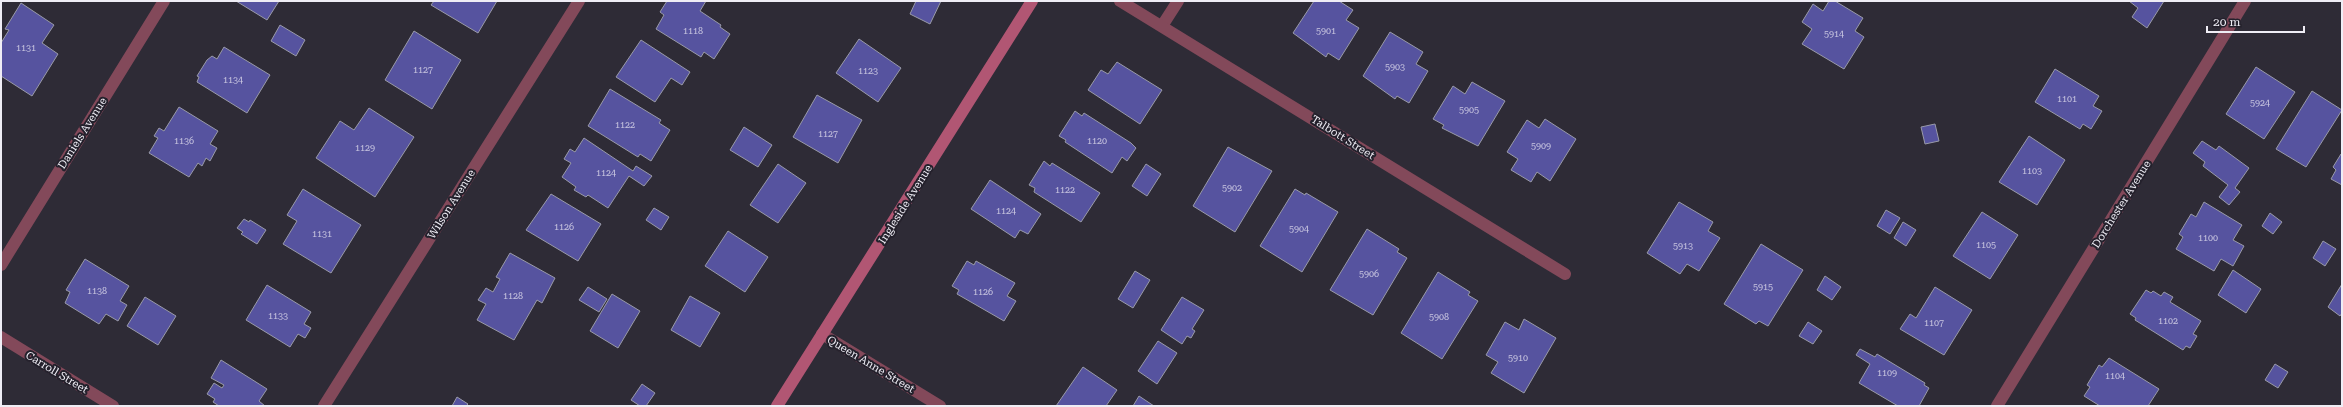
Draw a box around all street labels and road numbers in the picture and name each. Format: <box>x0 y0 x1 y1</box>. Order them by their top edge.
street label: Daniels Avenue <box>55 95 110 171</box>
street label: Talbott Street <box>1309 113 1377 162</box>
street label: Dorchester Avenue <box>2089 158 2154 251</box>
street label: Ingleside Avenue <box>876 162 935 246</box>
street label: Wilson Avenue <box>425 167 478 241</box>
street label: Queen Anne Street <box>825 333 917 396</box>
street label: Carroll Street <box>23 349 90 396</box>

